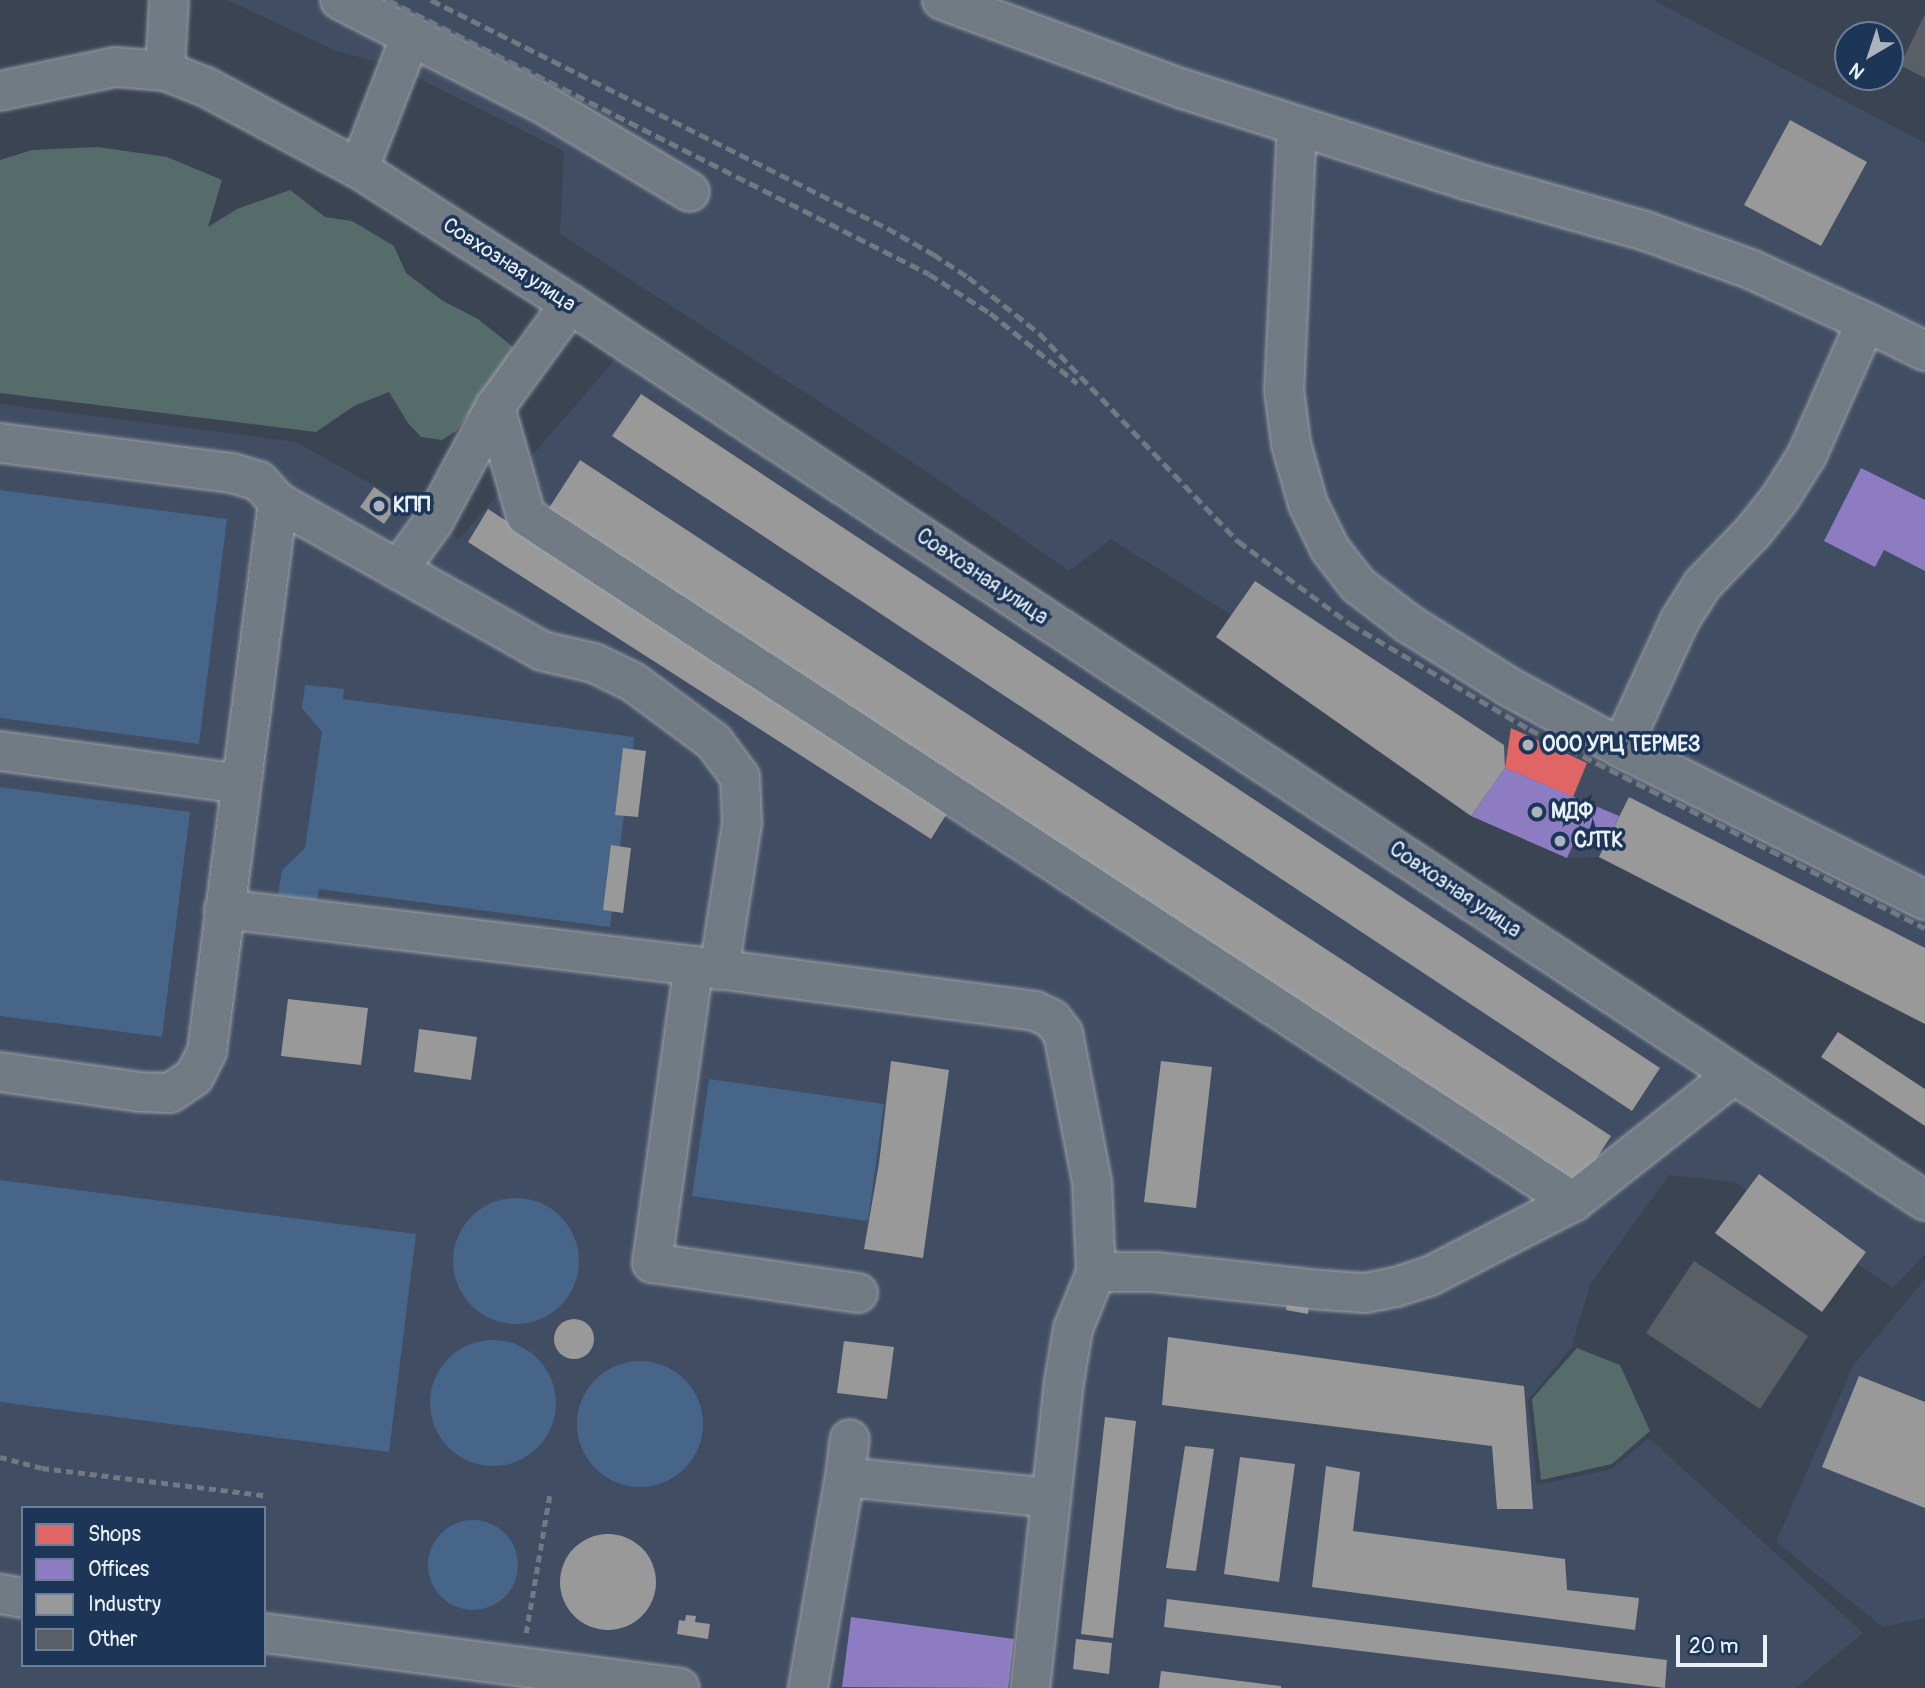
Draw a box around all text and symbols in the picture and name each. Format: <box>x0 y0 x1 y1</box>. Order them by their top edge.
north arrow <box>1834 21 1904 91</box>
text: N <box>1845 57 1870 84</box>
street label: Совхозная улица <box>438 213 580 317</box>
place label: КПП <box>393 493 430 519</box>
marker: КПП <box>371 498 387 514</box>
street label: Совхозная улица <box>911 524 1053 630</box>
place label: ООО УРЦ ТЕРМЕЗ <box>1542 732 1701 758</box>
marker: ООО УРЦ ТЕРМЕЗ <box>1520 737 1536 753</box>
place label: МДФ <box>1551 799 1593 825</box>
marker: МДФ <box>1529 804 1545 820</box>
place label: СЛТК <box>1574 828 1623 854</box>
marker: СЛТК <box>1552 833 1568 849</box>
street label: Совхозная улица <box>1384 837 1526 943</box>
legend <box>21 1506 266 1667</box>
text: Shops <box>88 1521 141 1548</box>
text: Offices <box>88 1556 149 1583</box>
text: Industry <box>88 1591 161 1618</box>
scale bar <box>1680 1622 1771 1666</box>
text: Other <box>88 1626 138 1653</box>
text: 20 m <box>1689 1633 1738 1660</box>

